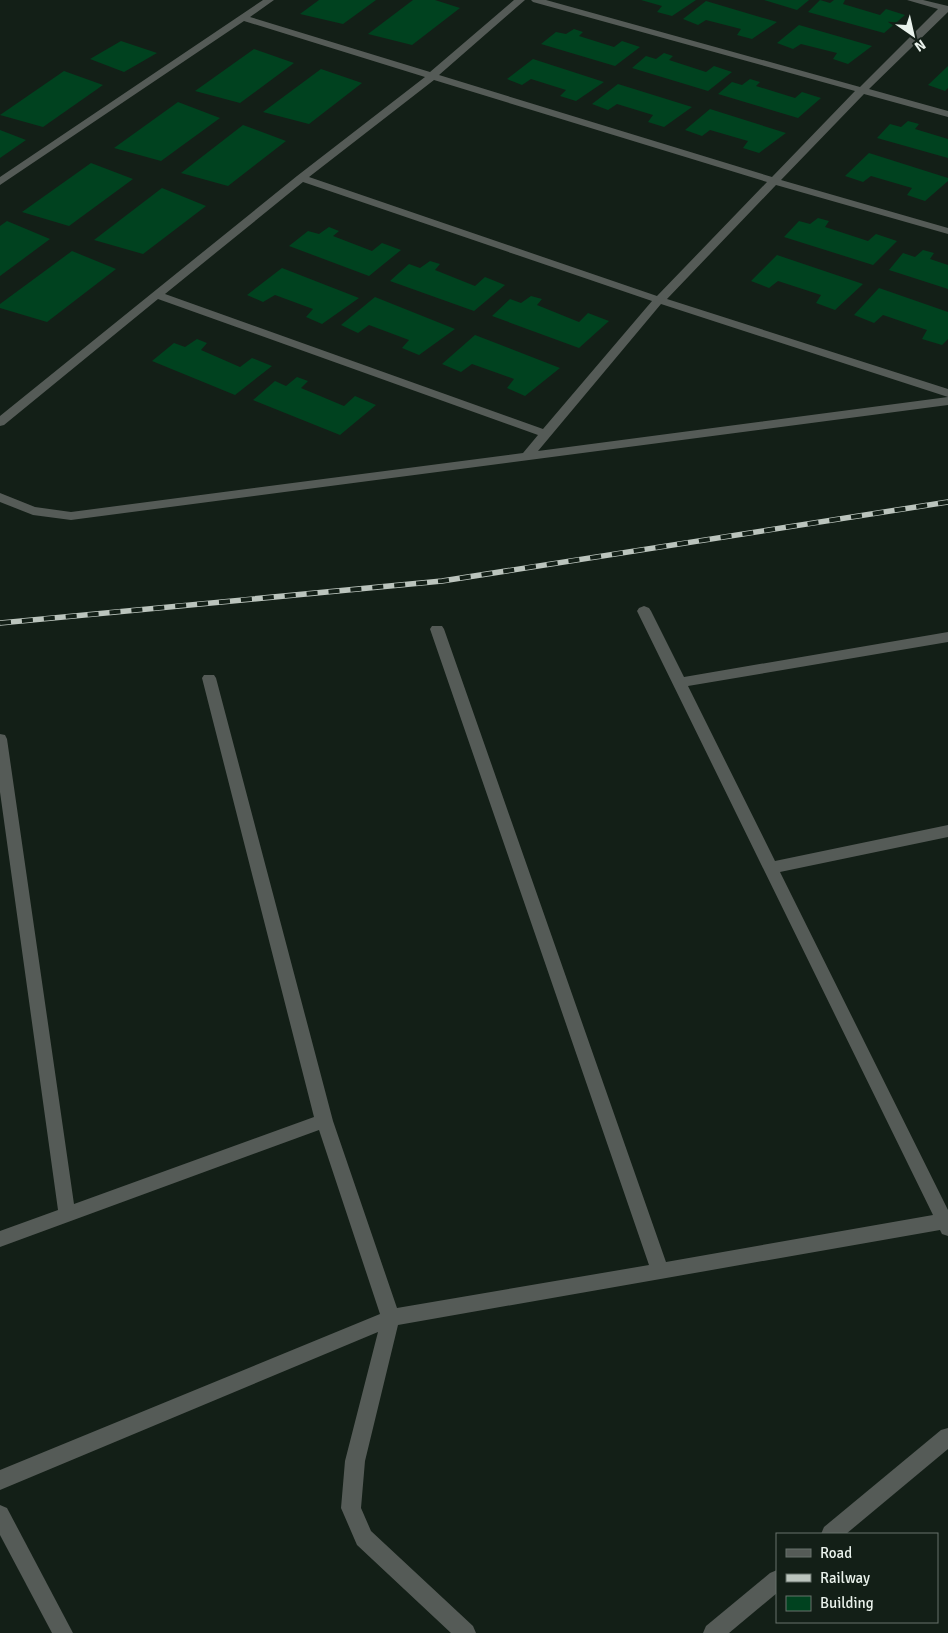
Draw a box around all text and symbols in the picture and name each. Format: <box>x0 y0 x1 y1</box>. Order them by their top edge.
north arrow <box>888 10 938 60</box>
text: N <box>911 36 929 55</box>
legend <box>776 1533 938 1623</box>
text: Road <box>820 1544 852 1562</box>
text: Railway <box>820 1569 870 1587</box>
text: Building <box>820 1594 874 1612</box>

